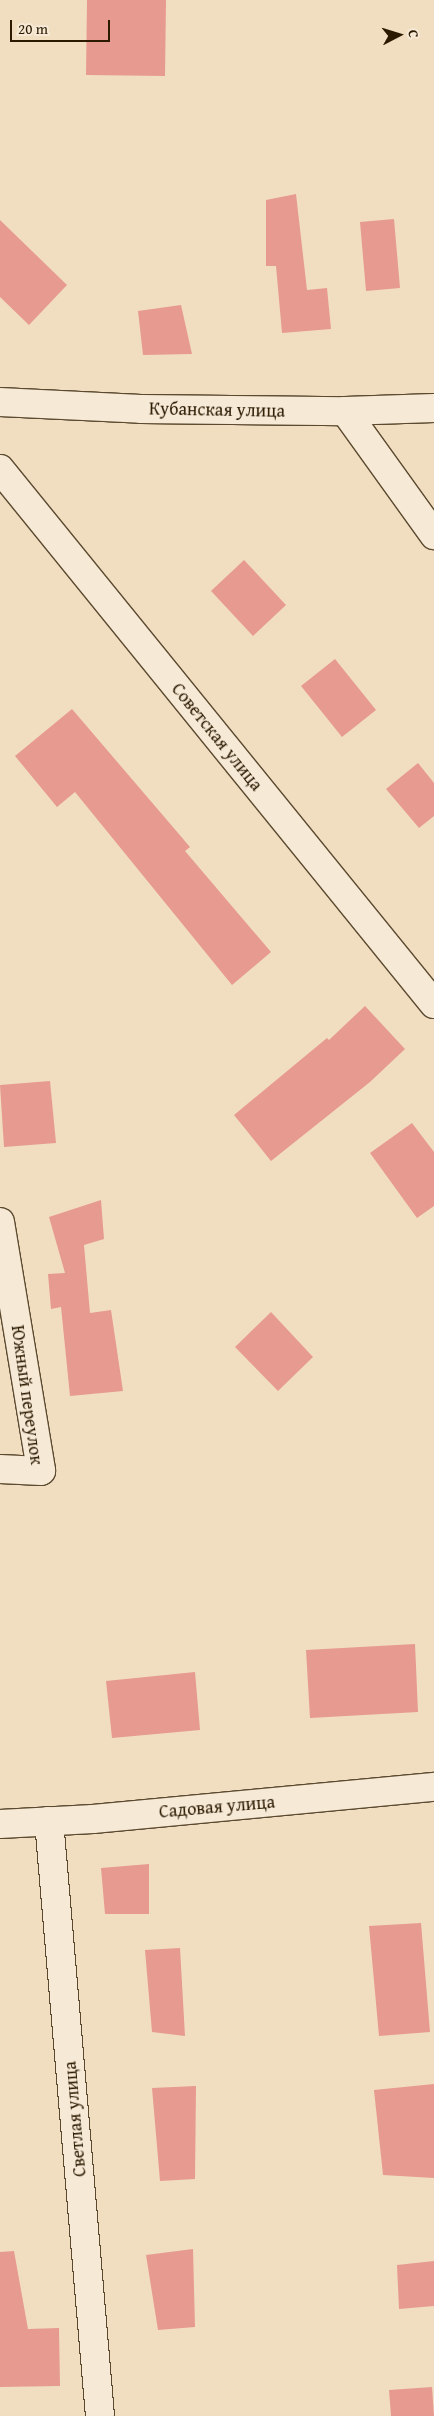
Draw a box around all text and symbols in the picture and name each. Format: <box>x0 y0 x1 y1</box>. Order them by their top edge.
scale bar <box>12 10 112 42</box>
north arrow <box>374 10 424 60</box>
text: 20 m <box>18 18 48 39</box>
text: С <box>404 29 424 39</box>
street label: Кубанская улица <box>149 398 285 422</box>
street label: Советская улица <box>167 679 267 795</box>
street label: Южный переулок <box>7 1324 47 1466</box>
street label: Садовая улица <box>158 1791 276 1823</box>
street label: Светлая улица <box>59 2060 91 2178</box>

